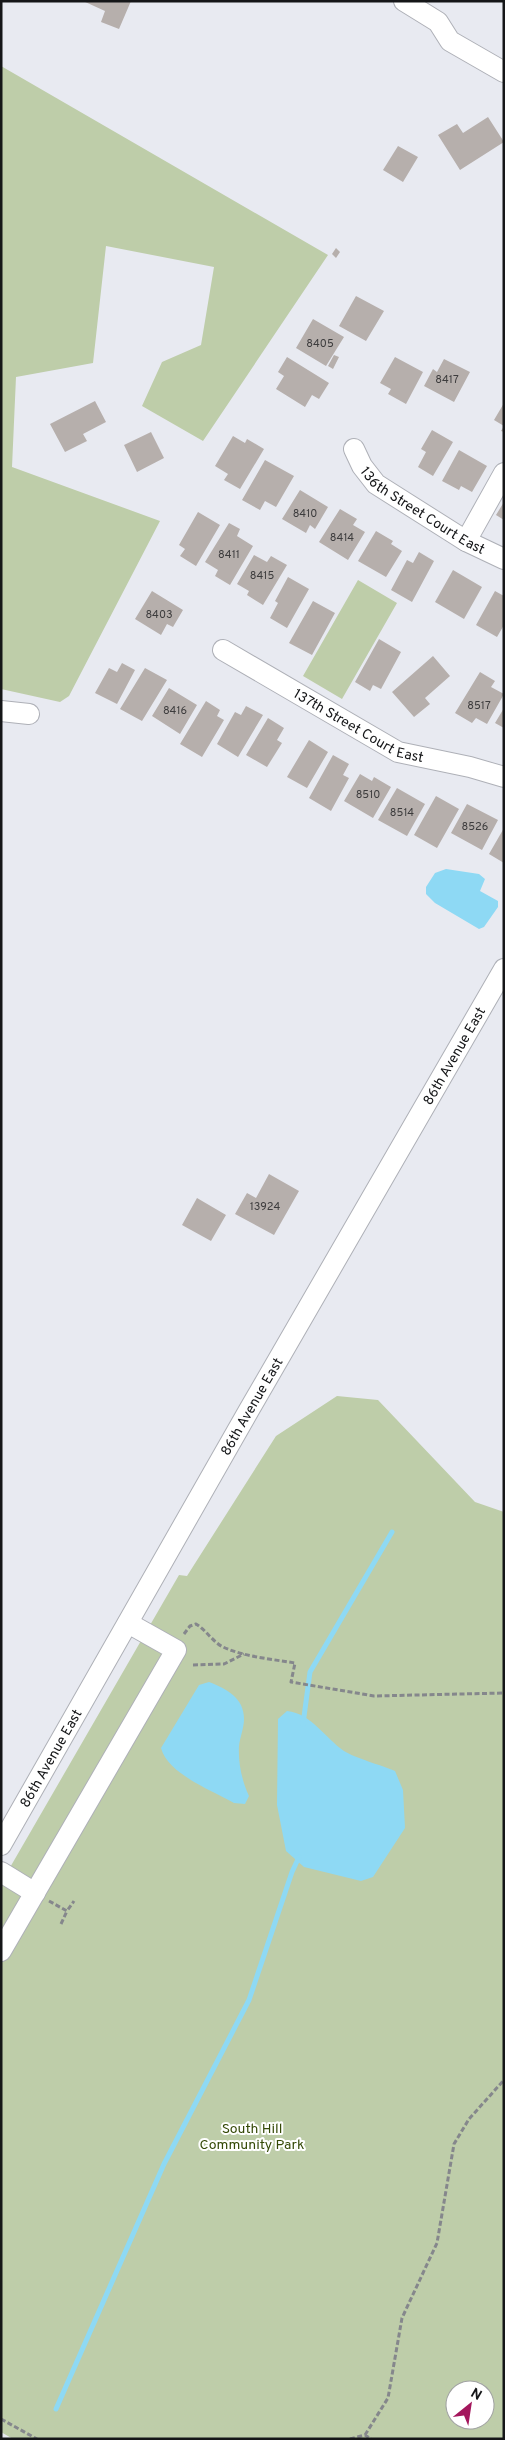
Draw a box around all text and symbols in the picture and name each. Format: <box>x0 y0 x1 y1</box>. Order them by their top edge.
house number: 8405 <box>306 337 334 351</box>
house number: 8417 <box>435 373 459 387</box>
street label: 136th Street Court East <box>356 464 487 559</box>
house number: 8410 <box>293 507 317 521</box>
house number: 8414 <box>330 531 354 545</box>
house number: 8411 <box>218 548 240 562</box>
house number: 8415 <box>250 569 274 583</box>
house number: 8403 <box>145 608 173 622</box>
street label: 137th Street Court East <box>290 686 425 767</box>
house number: 8517 <box>467 699 491 713</box>
house number: 8416 <box>163 704 187 718</box>
house number: 8510 <box>356 788 380 802</box>
house number: 8514 <box>390 806 414 820</box>
house number: 8526 <box>462 820 488 834</box>
street label: 86th Avenue East <box>420 1005 490 1108</box>
house number: 13924 <box>250 1200 280 1214</box>
street label: 86th Avenue East <box>218 1355 287 1459</box>
street label: 86th Avenue East <box>17 1707 86 1811</box>
park label: South Hill Community Park <box>200 2121 304 2154</box>
north arrow <box>445 2380 495 2430</box>
text: N <box>467 2385 484 2405</box>

